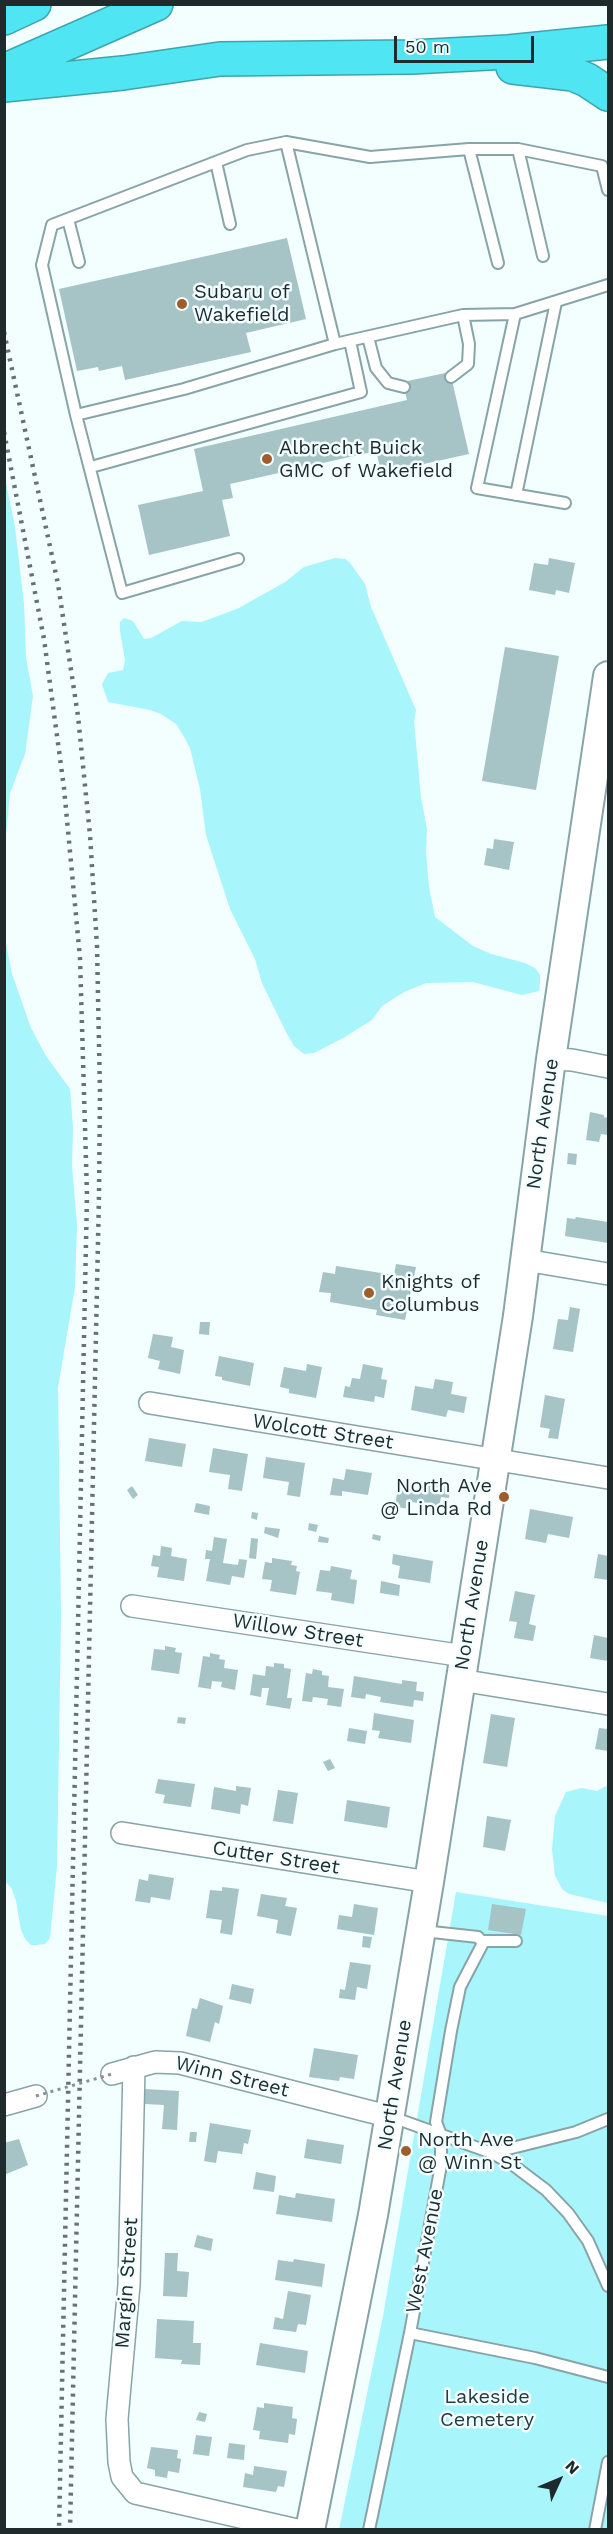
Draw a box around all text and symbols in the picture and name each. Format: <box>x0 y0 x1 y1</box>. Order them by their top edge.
scale bar <box>397 24 536 62</box>
text: 50 m <box>405 36 450 57</box>
place label: Subaru of Wakefield <box>194 280 290 327</box>
marker: Subaru of Wakefield <box>175 297 189 311</box>
place label: Albrecht Buick GMC of Wakefield <box>279 436 453 483</box>
marker: Albrecht Buick GMC of Wakefield <box>260 452 274 466</box>
street label: North Avenue <box>522 1057 564 1191</box>
place label: Knights of Columbus <box>381 1270 480 1317</box>
marker: Knights of Columbus <box>362 1286 376 1300</box>
street label: Wolcott Street <box>251 1409 395 1455</box>
place label: North Ave @ Linda Rd <box>380 1474 492 1521</box>
marker: North Ave @ Linda Rd <box>497 1490 511 1504</box>
street label: North Avenue <box>450 1538 494 1672</box>
street label: Willow Street <box>231 1609 365 1653</box>
street label: Cutter Street <box>211 1836 341 1880</box>
street label: North Avenue <box>373 2018 417 2152</box>
street label: Winn Street <box>173 2051 291 2103</box>
place label: North Ave @ Winn St <box>418 2128 521 2175</box>
marker: North Ave @ Winn St <box>399 2144 413 2158</box>
street label: West Avenue <box>401 2187 449 2315</box>
street label: Margin Street <box>110 2217 144 2349</box>
park label: Lakeside Cemetery <box>440 2385 534 2432</box>
north arrow <box>529 2450 589 2510</box>
text: N <box>561 2456 583 2478</box>

